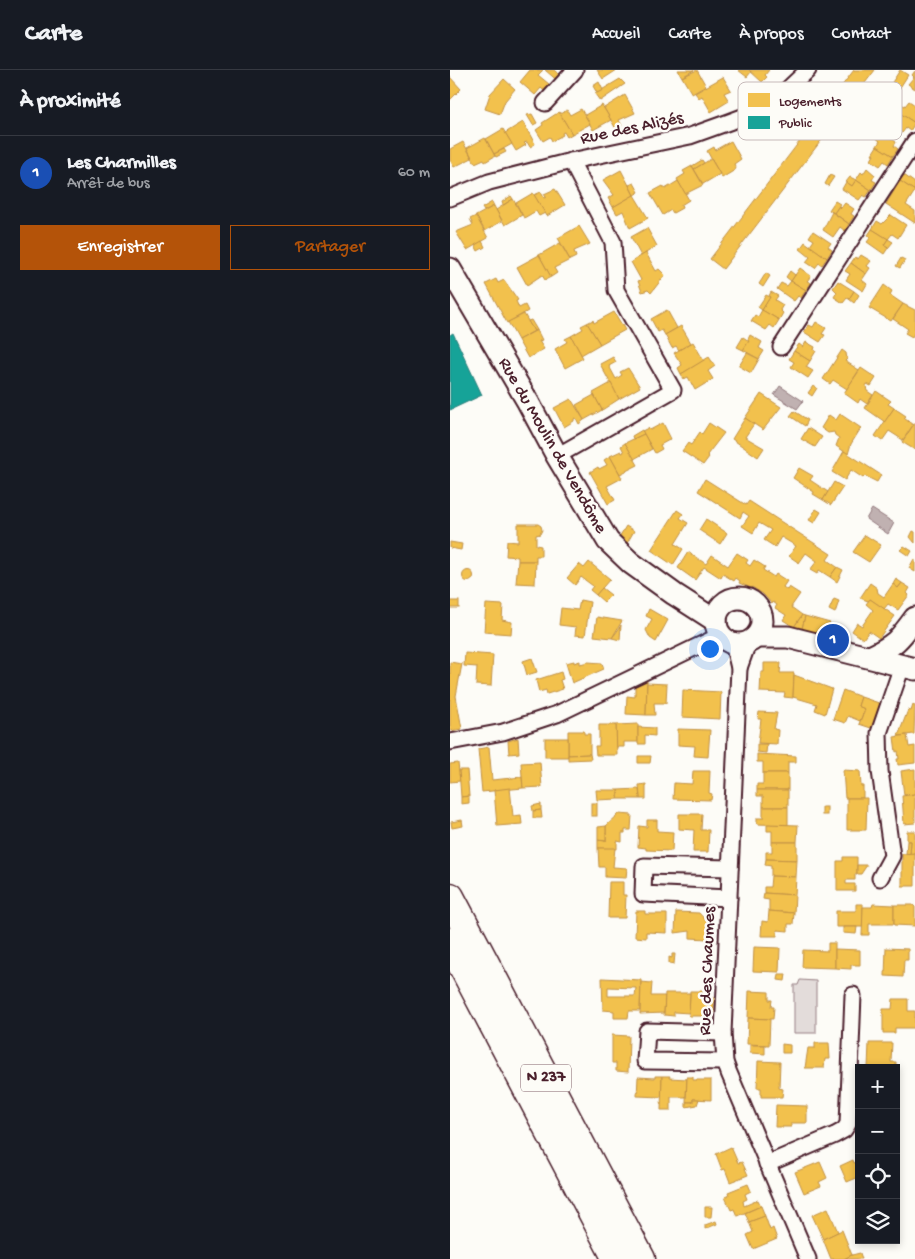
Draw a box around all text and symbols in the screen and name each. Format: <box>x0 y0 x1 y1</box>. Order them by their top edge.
text: Carte <box>25 20 82 49</box>
text: Accueil <box>592 24 640 45</box>
text: Carte <box>668 24 711 45</box>
text: À propos <box>739 24 804 45</box>
text: Contact <box>832 24 890 45</box>
legend <box>738 82 902 140</box>
text: À proximité <box>20 90 121 115</box>
text: Logements <box>779 94 842 111</box>
street label: Rue des Alizés <box>579 108 687 150</box>
text: Public <box>778 116 813 133</box>
text: Les Charmilles <box>67 152 176 175</box>
text: 1 <box>33 164 39 183</box>
text: 60 m <box>398 164 430 183</box>
text: Arrêt de bus <box>67 175 150 194</box>
button: Enregistrer <box>20 225 220 270</box>
button: Partager <box>230 225 430 270</box>
street label: Rue du Moulin de Vendôme <box>493 354 611 538</box>
pin: 1 <box>817 621 849 659</box>
your location <box>697 636 723 662</box>
street label: Rue des Chaumes <box>695 905 721 1036</box>
road number: N 237 <box>521 1064 571 1091</box>
map controls <box>855 1064 900 1244</box>
button: + <box>855 1064 900 1109</box>
button: − <box>855 1109 900 1154</box>
button: locate <box>855 1154 900 1199</box>
button: layers <box>855 1199 900 1244</box>

